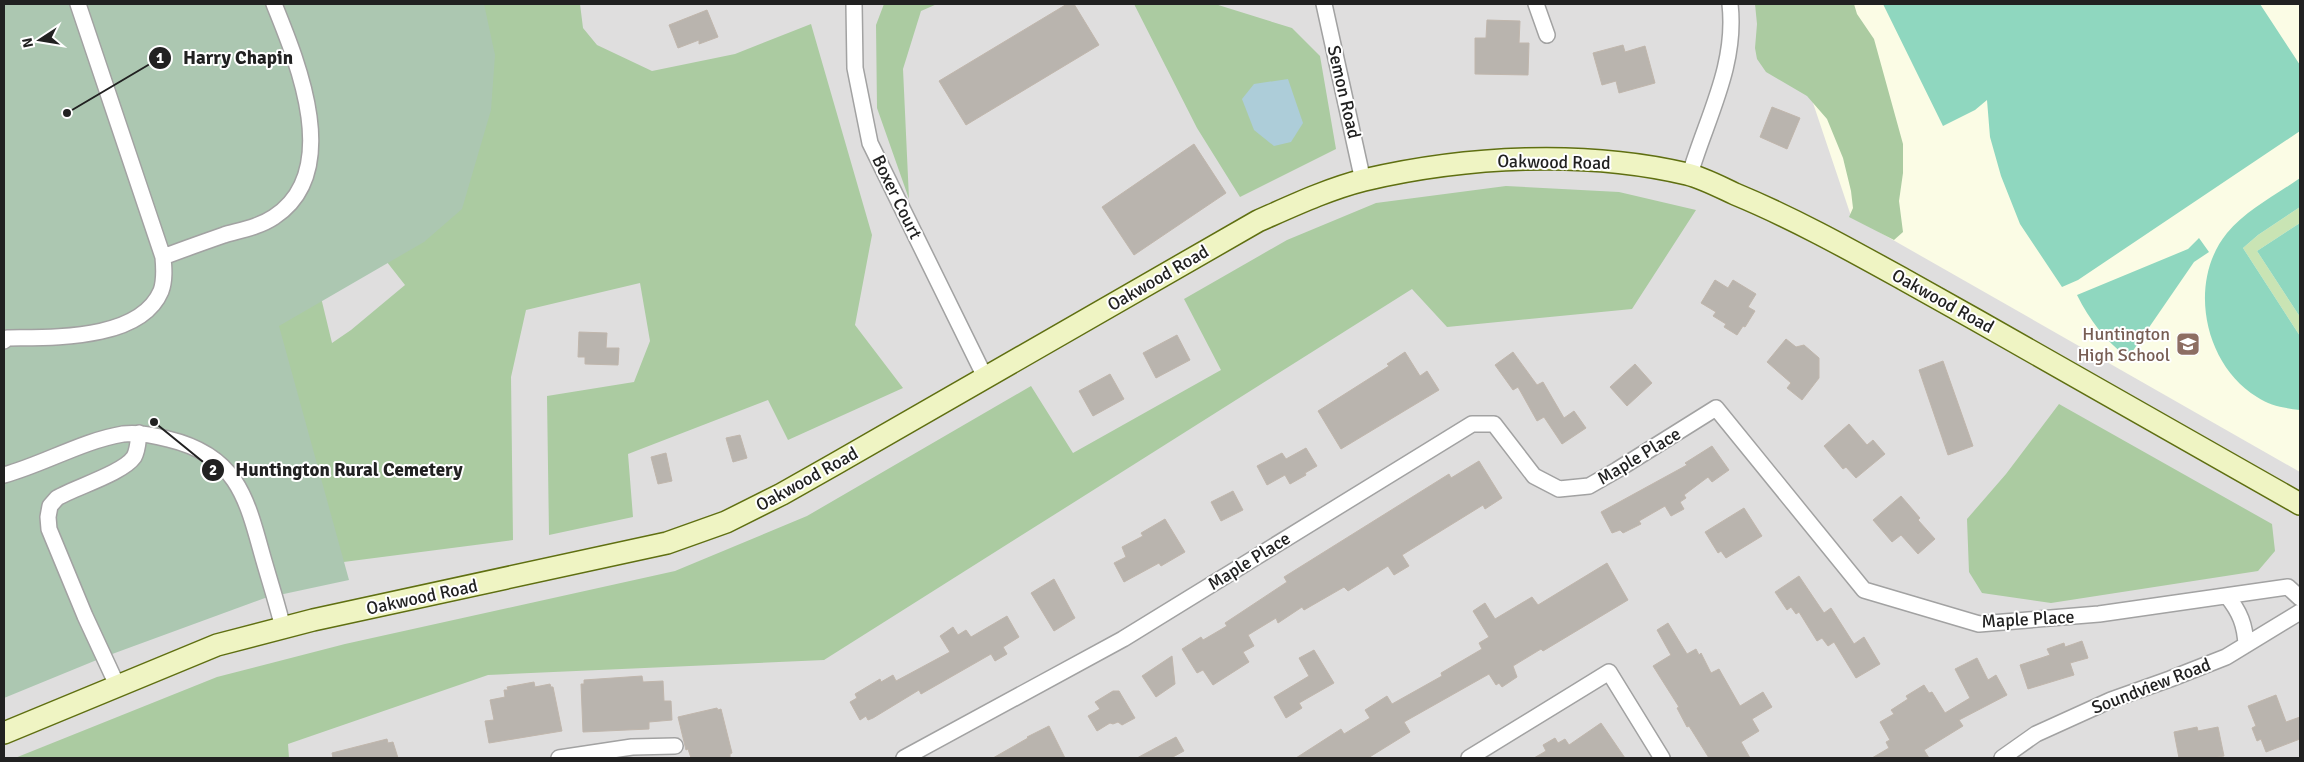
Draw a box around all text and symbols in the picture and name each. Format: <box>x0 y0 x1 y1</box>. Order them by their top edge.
north arrow <box>15 15 65 65</box>
text: N <box>18 36 37 49</box>
callout: Harry Chapin <box>148 41 303 75</box>
street label: Semon Road <box>1323 43 1365 141</box>
text: Harry Chapin <box>183 46 293 70</box>
text: 1 <box>156 49 164 67</box>
street label: Oakwood Road <box>1497 150 1611 174</box>
street label: Boxer Court <box>867 151 927 243</box>
street label: Oakwood Road <box>1103 240 1213 316</box>
street label: Oakwood Road <box>1888 264 1998 338</box>
place label: Huntington High School <box>2077 323 2170 366</box>
school or university icon: Huntington High School <box>2175 331 2201 357</box>
street label: Maple Place <box>1593 423 1685 489</box>
street label: Oakwood Road <box>752 442 862 516</box>
callout: Huntington Rural Cemetery <box>200 453 473 487</box>
text: Huntington Rural Cemetery <box>235 458 463 482</box>
text: 2 <box>209 461 217 479</box>
street label: Maple Place <box>1204 527 1294 595</box>
street label: Oakwood Road <box>364 574 480 620</box>
street label: Maple Place <box>1981 606 2075 632</box>
street label: Soundview Road <box>2088 653 2214 719</box>

